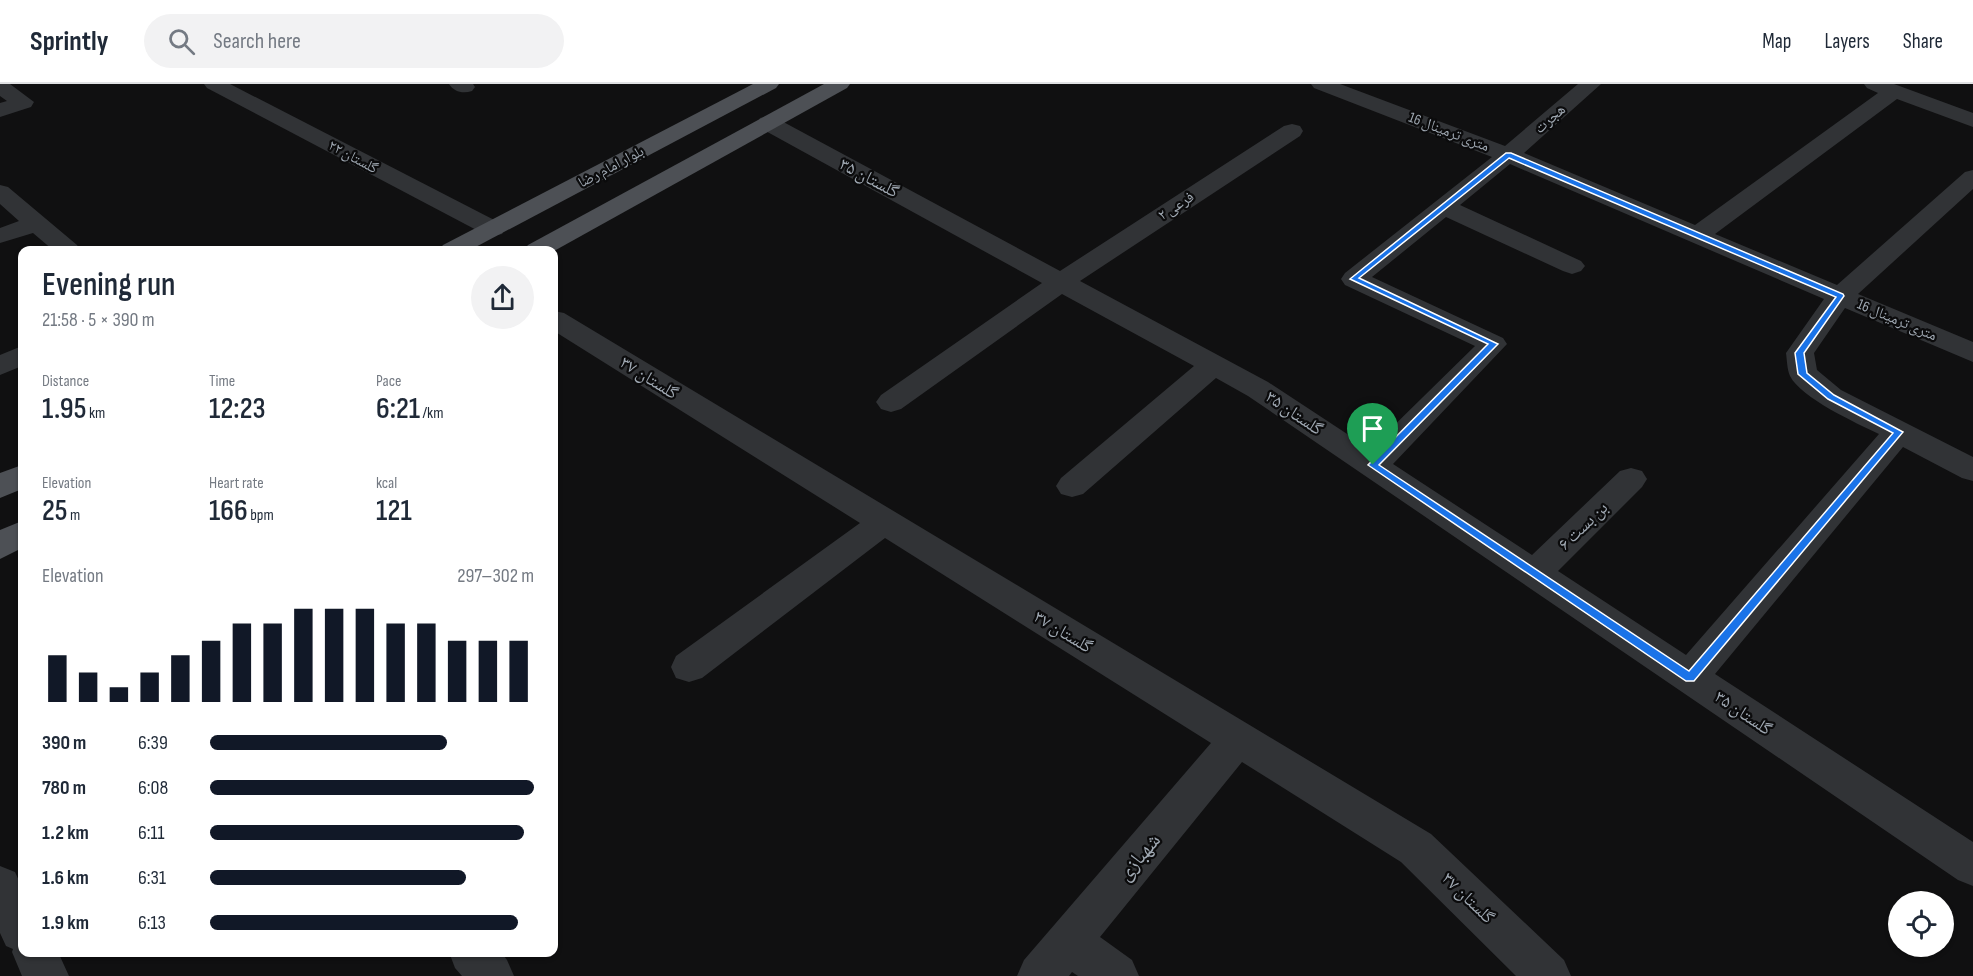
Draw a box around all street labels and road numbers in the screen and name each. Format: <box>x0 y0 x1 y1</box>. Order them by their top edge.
street label: هجرت <box>1530 100 1570 138</box>
street label: 16 متری ترمینال <box>1406 108 1492 156</box>
street label: گلستان ۲۲ <box>325 136 381 178</box>
street label: بلوار امام رضا <box>575 142 647 192</box>
street label: گلستان ۳۵ <box>836 154 903 203</box>
street label: فرعی ۲ <box>1154 187 1198 225</box>
street label: 16 متری ترمینال <box>1854 295 1940 345</box>
street label: گلستان ۳۷ <box>616 352 682 404</box>
street label: گلستان ۳۵ <box>1261 386 1327 440</box>
street label: بن بست ۶ <box>1554 497 1612 555</box>
street label: گلستان ۳۷ <box>1030 606 1096 658</box>
street label: گلستان ۳۵ <box>1710 686 1776 740</box>
street label: شهبازی <box>1112 828 1166 886</box>
street label: گلستان ۳۷ <box>1438 868 1499 928</box>

